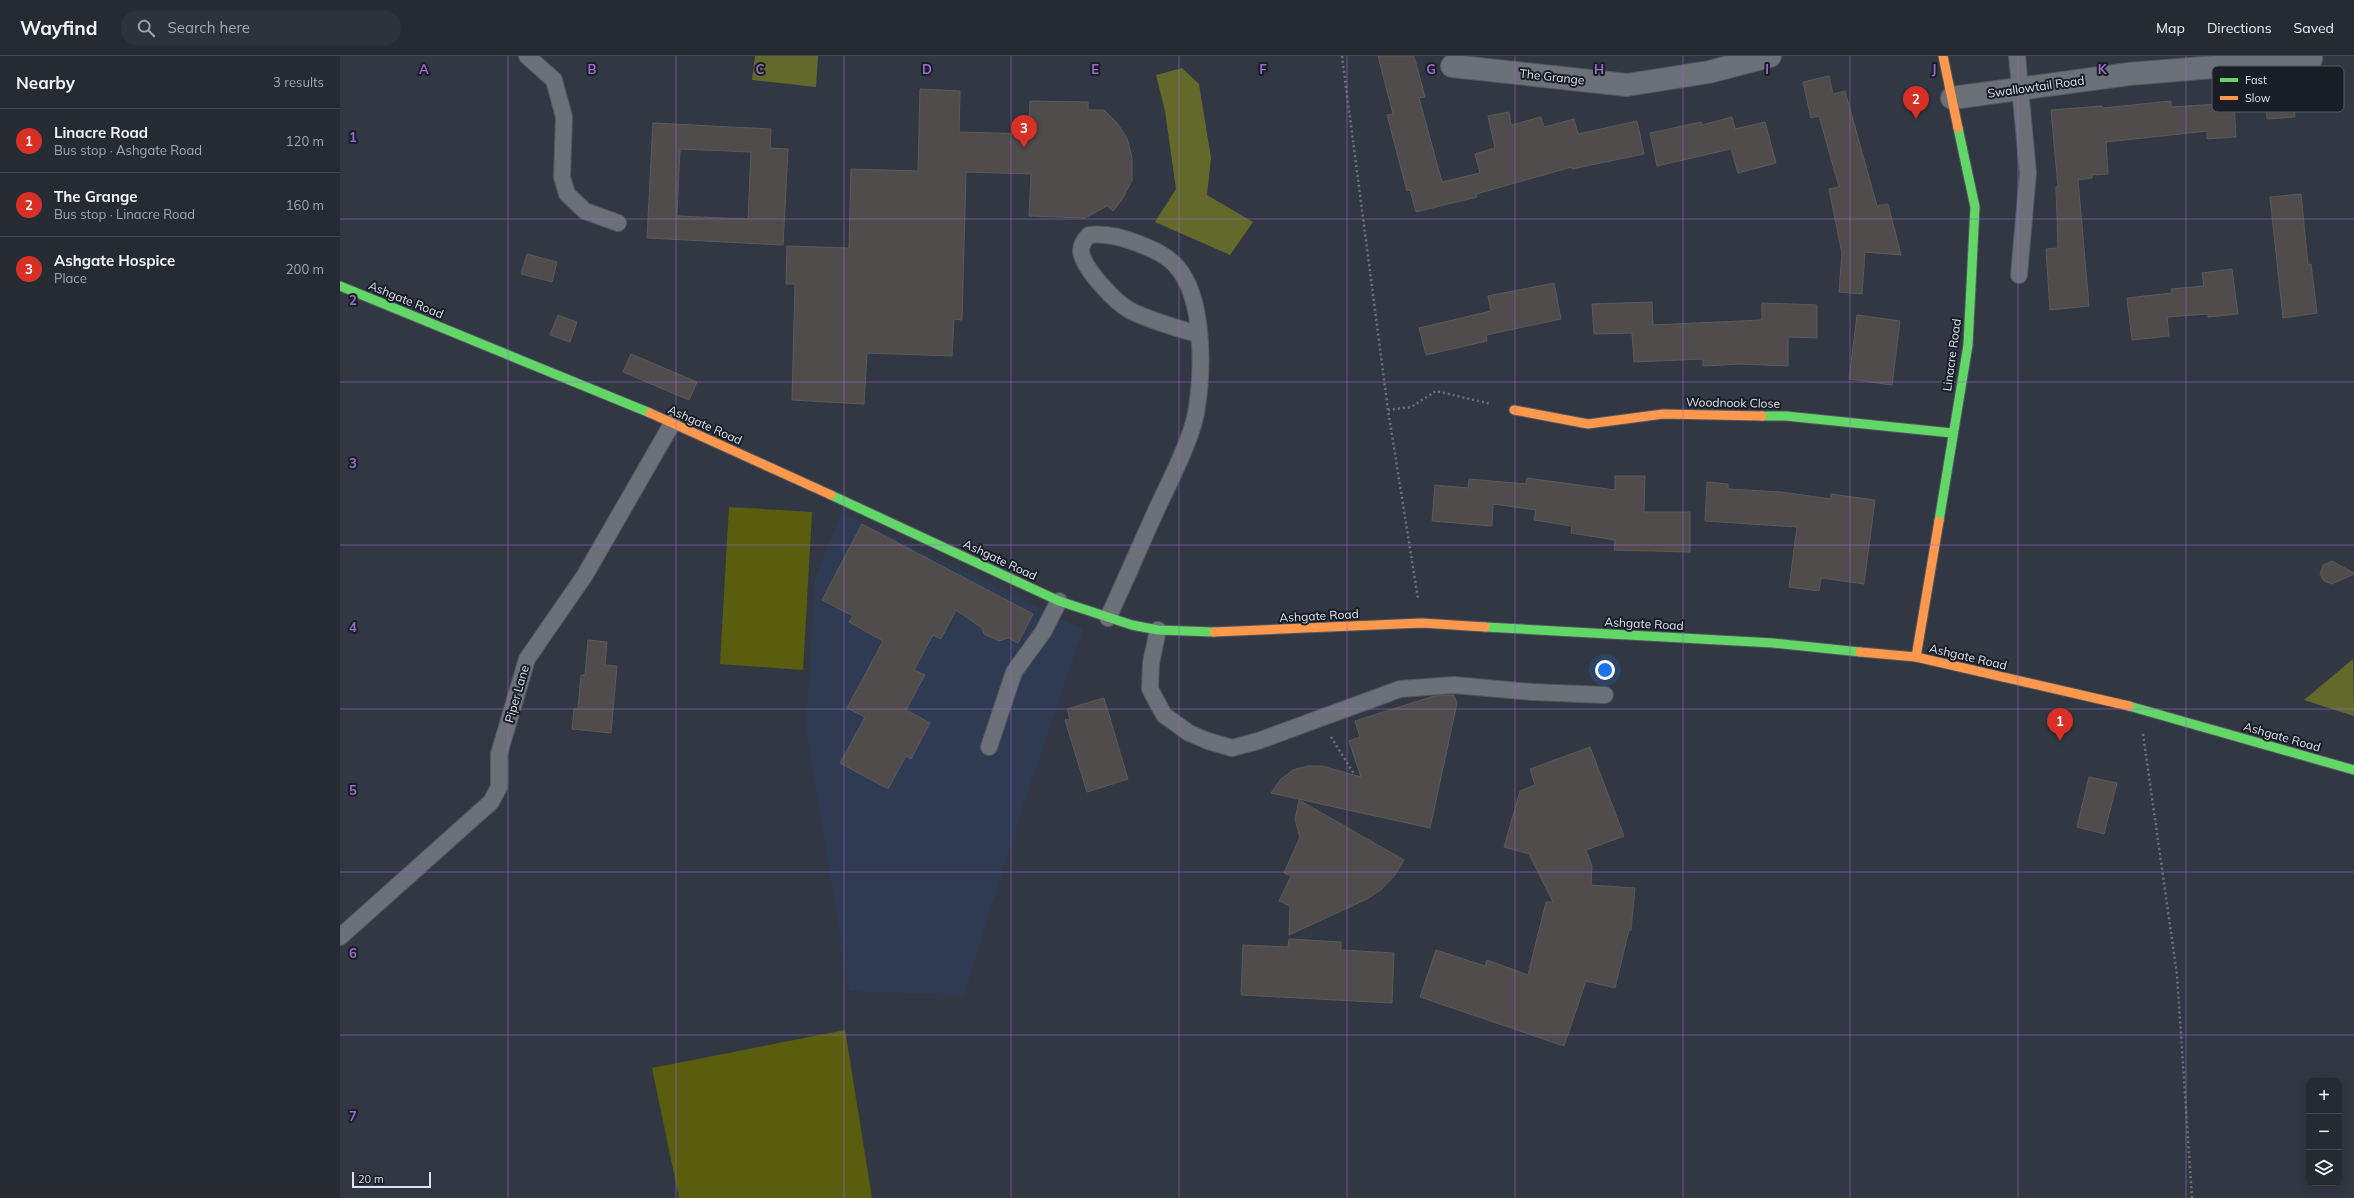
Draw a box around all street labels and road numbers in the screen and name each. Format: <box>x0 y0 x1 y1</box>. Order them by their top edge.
street label: The Grange <box>1519 66 1585 87</box>
street label: Swallowtail Road <box>1987 72 2085 101</box>
street label: Ashgate Road <box>367 278 446 321</box>
street label: Linacre Road <box>1939 318 1964 392</box>
street label: Woodnook Close <box>1686 394 1780 411</box>
street label: Ashgate Road <box>666 402 745 448</box>
street label: Ashgate Road <box>961 536 1039 583</box>
street label: Ashgate Road <box>1279 606 1359 625</box>
street label: Ashgate Road <box>1604 614 1684 633</box>
street label: Ashgate Road <box>1928 640 2008 673</box>
street label: Piper Lane <box>501 663 532 724</box>
street label: Ashgate Road <box>2242 718 2322 755</box>

